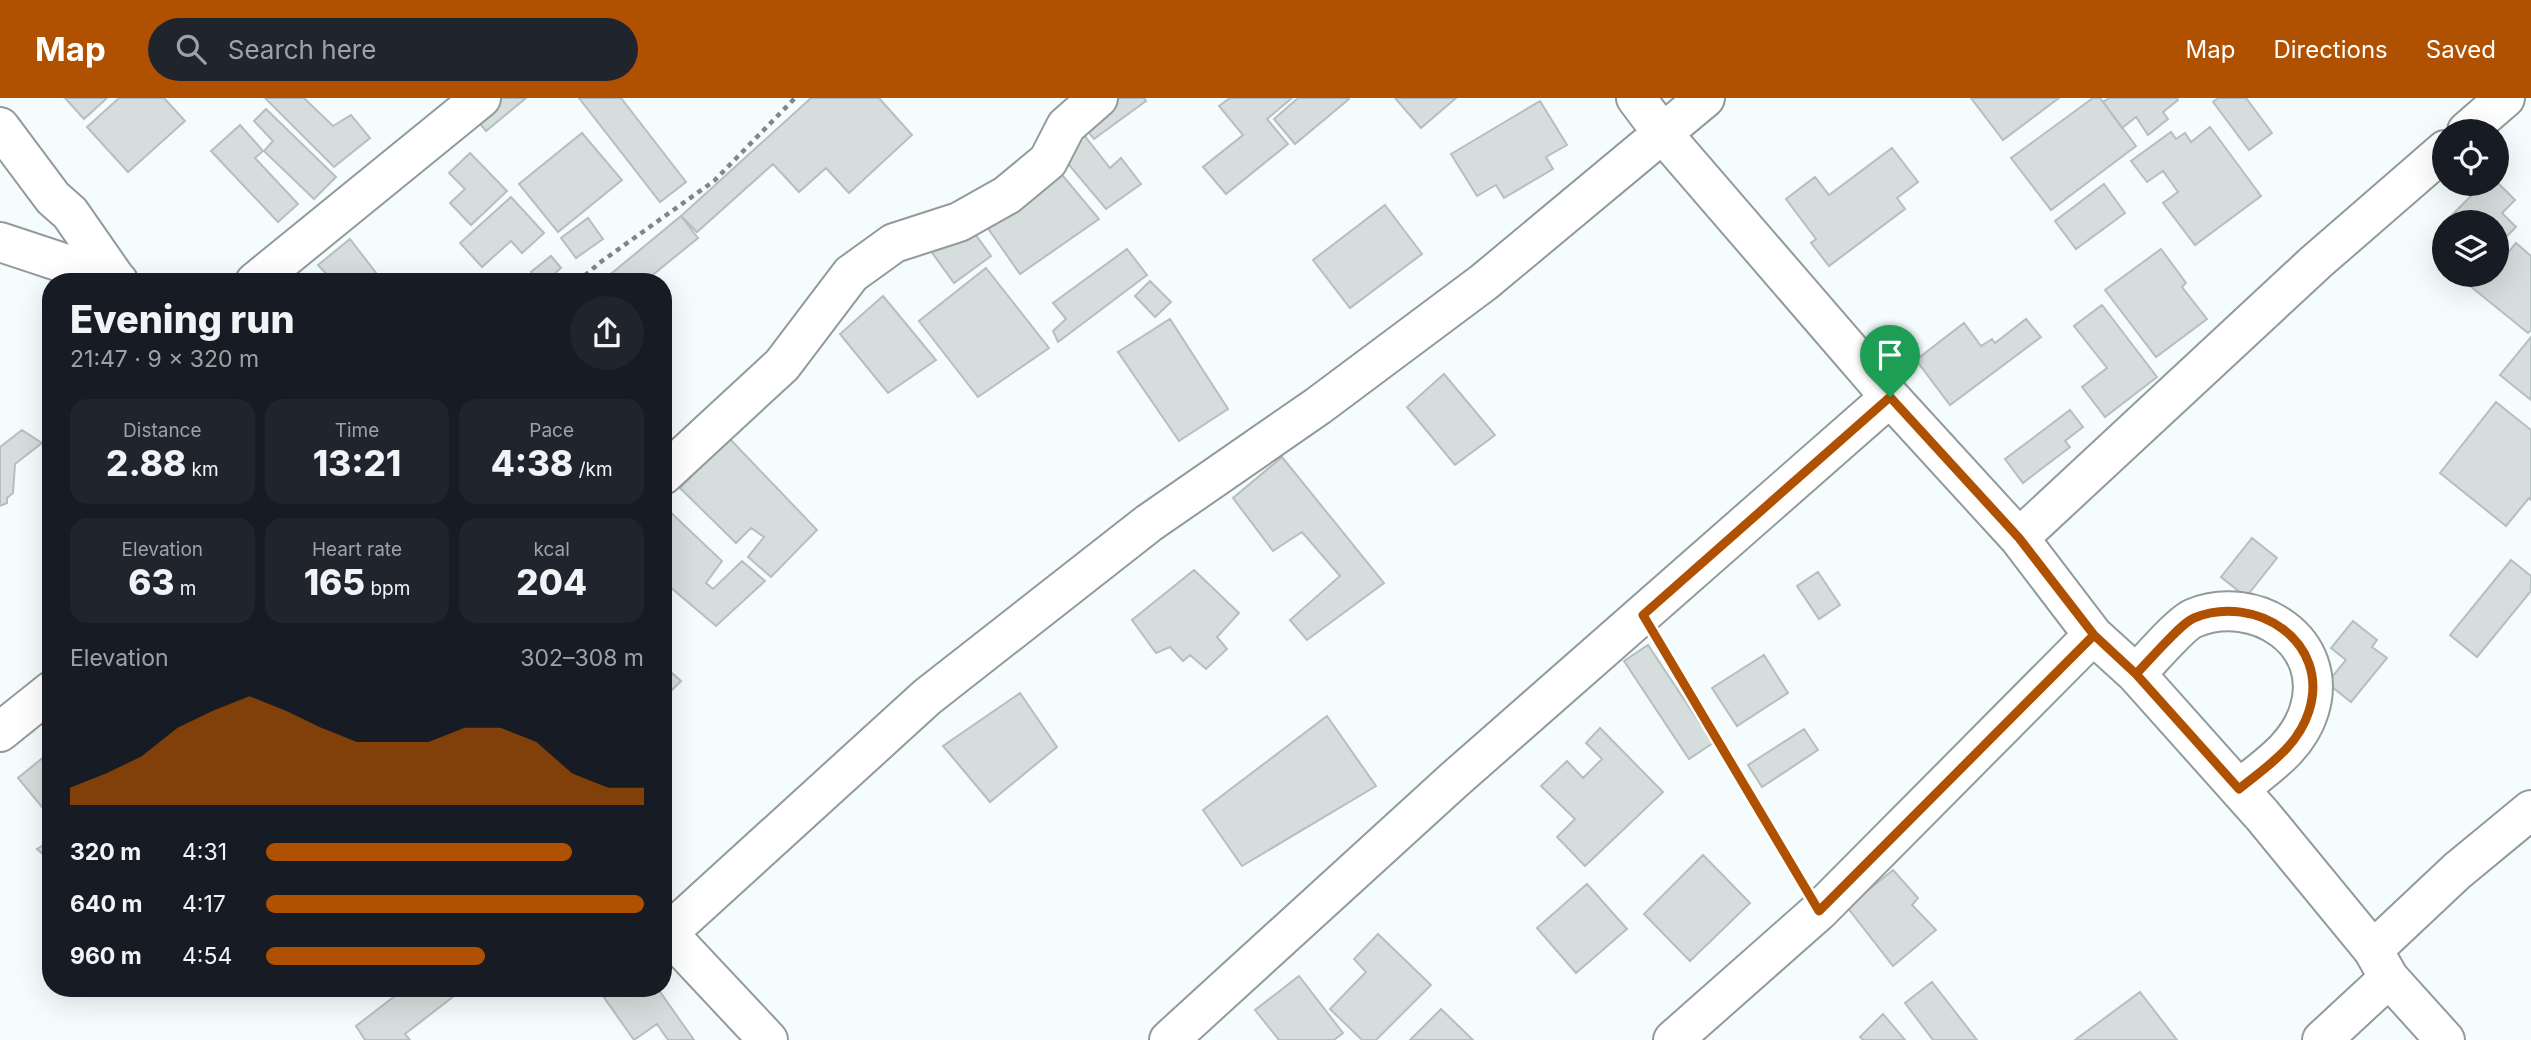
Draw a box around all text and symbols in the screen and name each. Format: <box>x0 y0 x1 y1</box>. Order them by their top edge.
search box <box>148 18 638 81</box>
text: Map <box>35 29 106 69</box>
icon: search <box>172 30 210 68</box>
text: Search here <box>228 34 376 65</box>
text: Map <box>2186 35 2235 64</box>
text: Directions <box>2273 35 2388 64</box>
text: Saved <box>2426 35 2496 64</box>
map controls <box>2432 119 2509 287</box>
button: locate <box>2432 119 2509 196</box>
button: layers <box>2432 210 2509 287</box>
text: Evening run <box>70 296 295 342</box>
button: share <box>570 296 644 370</box>
pin <box>1860 325 1920 397</box>
icon: arrive <box>1871 336 1909 374</box>
text: 21:47 · 9 × 320 m <box>70 345 259 373</box>
text: Distance <box>123 419 202 442</box>
text: Time <box>335 419 379 442</box>
text: Pace <box>529 419 574 442</box>
text: 2.88 <box>106 442 186 484</box>
text: 13:21 <box>313 442 401 484</box>
text: 4:38 <box>491 442 573 484</box>
text: km <box>186 458 219 481</box>
text: /km <box>573 458 613 481</box>
text: Elevation <box>122 538 203 561</box>
text: Heart rate <box>312 538 402 561</box>
text: kcal <box>534 538 570 561</box>
text: 63 <box>128 561 174 603</box>
text: 165 <box>304 561 365 603</box>
text: 204 <box>516 561 587 603</box>
text: m <box>174 577 196 600</box>
text: bpm <box>365 577 410 600</box>
text: Elevation <box>70 644 169 672</box>
text: 302–308 m <box>520 644 644 672</box>
text: 320 m <box>70 838 141 866</box>
text: 4:31 <box>182 838 227 866</box>
text: 640 m <box>70 890 142 918</box>
text: 4:17 <box>182 890 226 918</box>
text: 960 m <box>70 942 142 970</box>
text: 4:54 <box>182 942 232 970</box>

